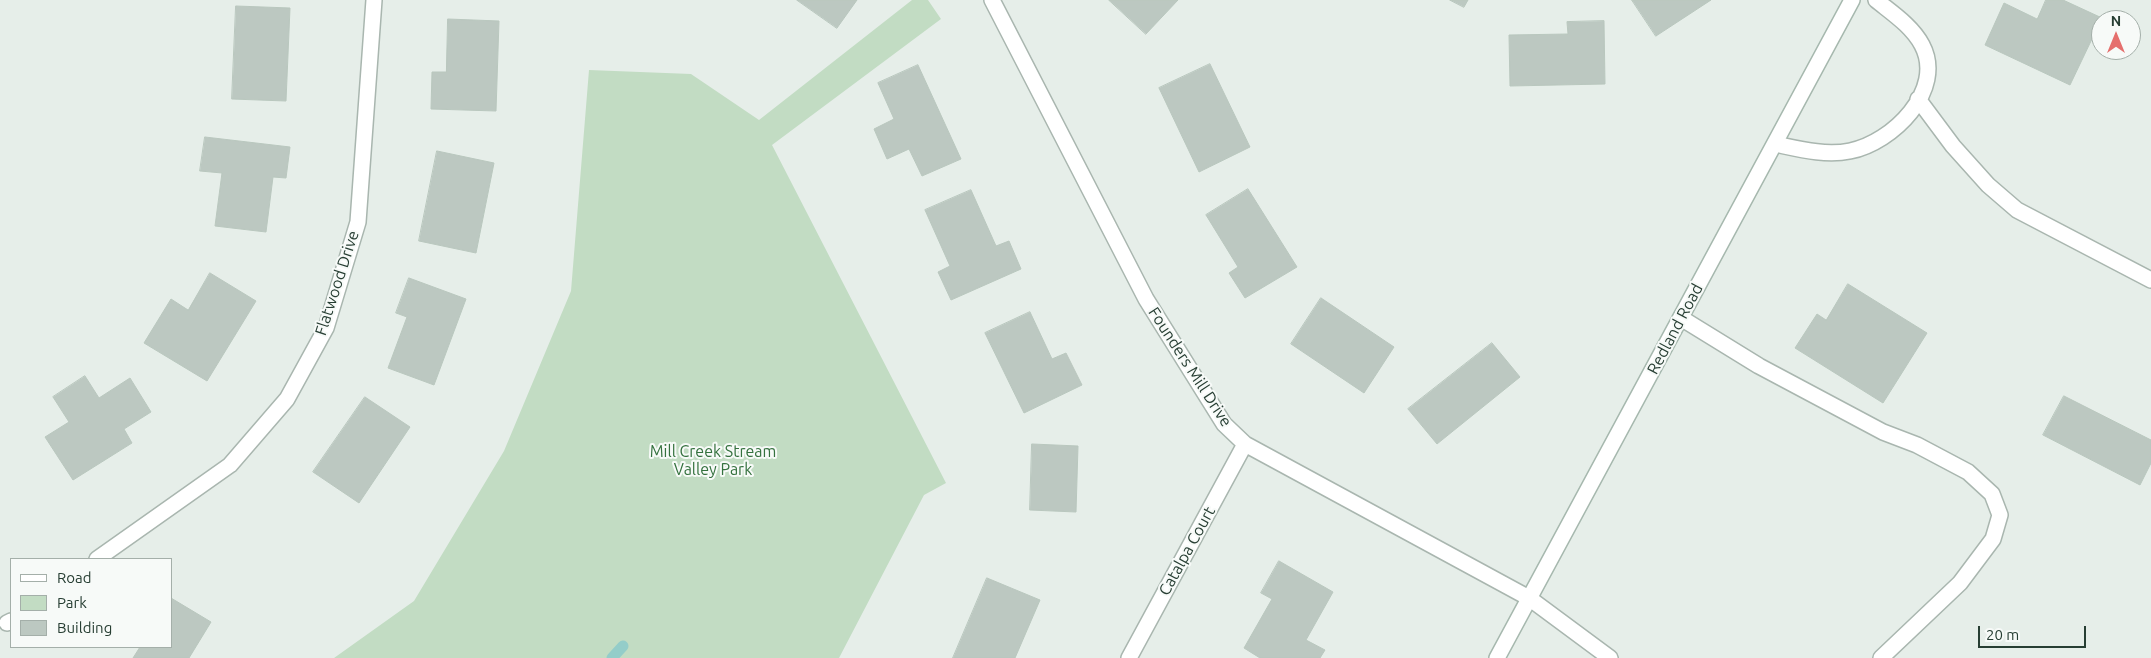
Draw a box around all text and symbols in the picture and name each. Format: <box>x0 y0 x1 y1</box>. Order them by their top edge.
north arrow <box>2091 10 2141 60</box>
text: N <box>2111 13 2121 29</box>
street label: Flatwood Drive <box>311 228 363 338</box>
street label: Redland Road <box>1643 281 1707 377</box>
street label: Founders Mill Drive <box>1144 304 1236 430</box>
park label: Mill Creek Stream Valley Park <box>650 442 776 480</box>
street label: Catalpa Court <box>1155 503 1219 599</box>
legend <box>10 558 172 648</box>
text: Road <box>57 569 92 586</box>
text: Park <box>57 594 87 611</box>
scale bar <box>1981 616 2088 648</box>
text: Building <box>57 619 112 636</box>
text: 20 m <box>1986 626 2019 643</box>

